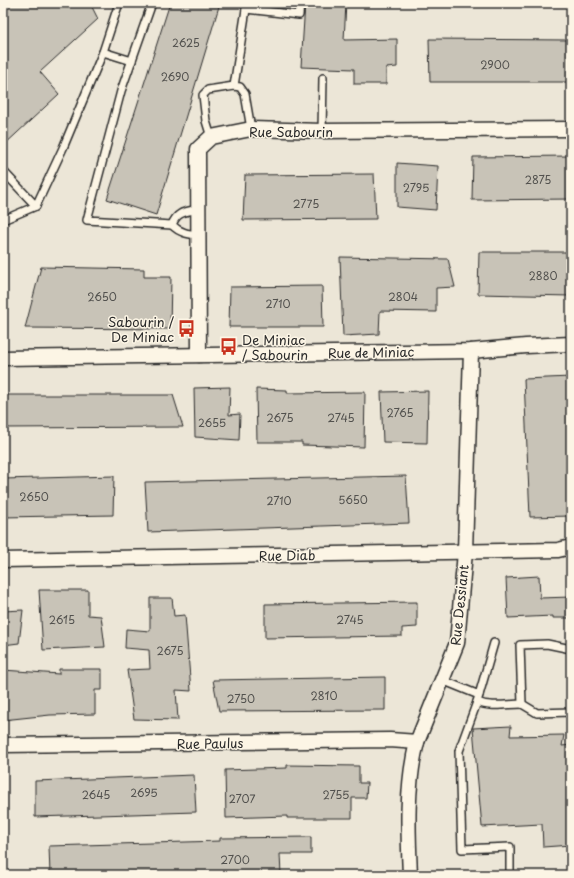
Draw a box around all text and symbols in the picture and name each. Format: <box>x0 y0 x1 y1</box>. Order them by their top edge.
house number: 2625 <box>172 34 200 51</box>
house number: 2900 <box>480 56 510 73</box>
house number: 2690 <box>161 68 189 85</box>
street label: Rue Sabourin <box>249 122 333 141</box>
house number: 2875 <box>525 171 551 188</box>
house number: 2795 <box>403 179 429 196</box>
house number: 2775 <box>293 195 319 212</box>
house number: 2880 <box>528 267 558 284</box>
house number: 2650 <box>87 288 117 305</box>
house number: 2804 <box>388 288 418 305</box>
house number: 2710 <box>265 295 291 312</box>
place label: Sabourin / De Miniac <box>108 312 175 346</box>
bus stop icon: Sabourin / De Miniac <box>177 318 197 338</box>
place label: De Miniac / Sabourin <box>242 330 308 364</box>
bus stop icon: De Miniac / Sabourin <box>219 336 239 356</box>
street label: Rue de Miniac <box>328 342 415 362</box>
house number: 2765 <box>387 404 413 421</box>
house number: 2675 <box>267 409 293 426</box>
house number: 2745 <box>327 409 355 426</box>
house number: 2655 <box>198 414 226 431</box>
house number: 2650 <box>19 488 49 505</box>
house number: 5650 <box>338 491 368 508</box>
house number: 2710 <box>266 492 292 509</box>
street label: Rue Diab <box>259 545 315 565</box>
street label: Rue Dessiant <box>445 564 473 646</box>
house number: 2615 <box>49 611 75 628</box>
house number: 2745 <box>336 611 364 628</box>
house number: 2675 <box>157 642 183 659</box>
house number: 2810 <box>310 687 338 704</box>
house number: 2750 <box>227 690 255 707</box>
street label: Rue Paulus <box>176 733 244 753</box>
house number: 2695 <box>130 784 158 801</box>
house number: 2645 <box>82 786 110 803</box>
house number: 2755 <box>323 786 349 803</box>
house number: 2707 <box>229 790 255 807</box>
house number: 2700 <box>220 851 250 868</box>

